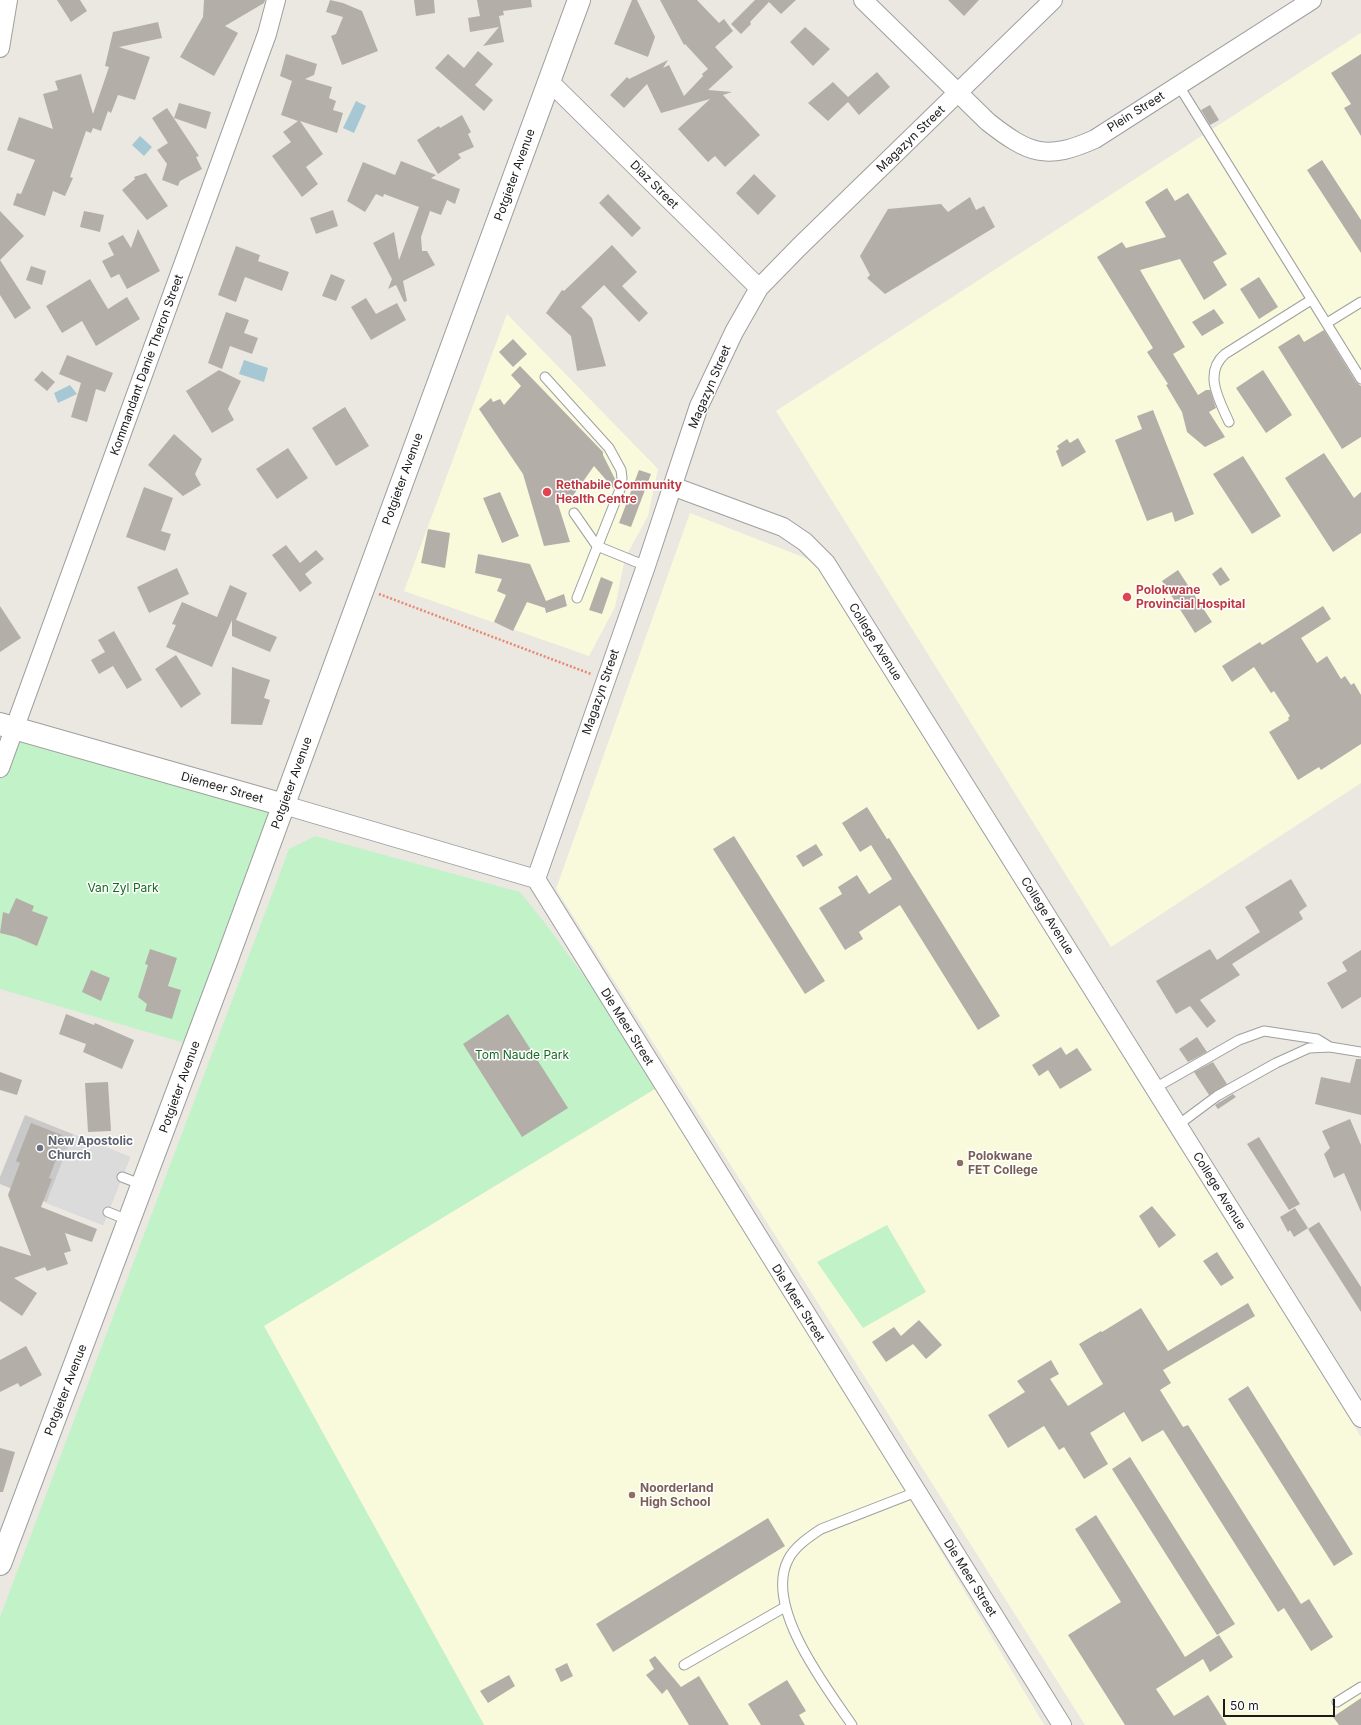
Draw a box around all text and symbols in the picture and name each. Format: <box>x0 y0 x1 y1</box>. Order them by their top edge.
street label: Plein Street <box>1105 89 1167 135</box>
street label: Magazyn Street <box>874 103 948 175</box>
street label: Potgieter Avenue <box>492 127 538 223</box>
street label: Diaz Street <box>627 158 681 212</box>
street label: Kommandant Danie Theron Street <box>107 273 187 457</box>
street label: Magazyn Street <box>686 343 734 431</box>
street label: Potgieter Avenue <box>380 431 426 527</box>
place label: Rethabile Community Health Centre <box>556 478 682 506</box>
marker: Rethabile Community Health Centre <box>541 486 553 498</box>
place label: Polokwane Provincial Hospital <box>1136 583 1245 611</box>
marker: Polokwane Provincial Hospital <box>1121 591 1133 603</box>
street label: College Avenue <box>845 601 905 683</box>
street label: Magazyn Street <box>580 647 622 737</box>
street label: Potgieter Avenue <box>269 735 315 831</box>
street label: Diemeer Street <box>179 769 265 807</box>
street label: College Avenue <box>1017 875 1077 957</box>
park label: Van Zyl Park <box>87 881 159 895</box>
street label: Die Meer Street <box>597 986 657 1068</box>
street label: Potgieter Avenue <box>157 1039 203 1135</box>
park label: Tom Naude Park <box>475 1048 569 1062</box>
place label: New Apostolic Church <box>48 1134 133 1162</box>
marker: New Apostolic Church <box>35 1143 45 1153</box>
place label: Polokwane FET College <box>968 1149 1038 1177</box>
street label: College Avenue <box>1189 1150 1249 1232</box>
marker: Polokwane FET College <box>955 1158 965 1168</box>
street label: Die Meer Street <box>768 1262 828 1344</box>
street label: Potgieter Avenue <box>42 1342 90 1438</box>
place label: Noorderland High School <box>640 1481 714 1509</box>
marker: Noorderland High School <box>627 1490 637 1500</box>
street label: Die Meer Street <box>940 1537 1000 1619</box>
scale bar <box>1225 1691 1337 1717</box>
text: 50 m <box>1230 1698 1259 1713</box>

